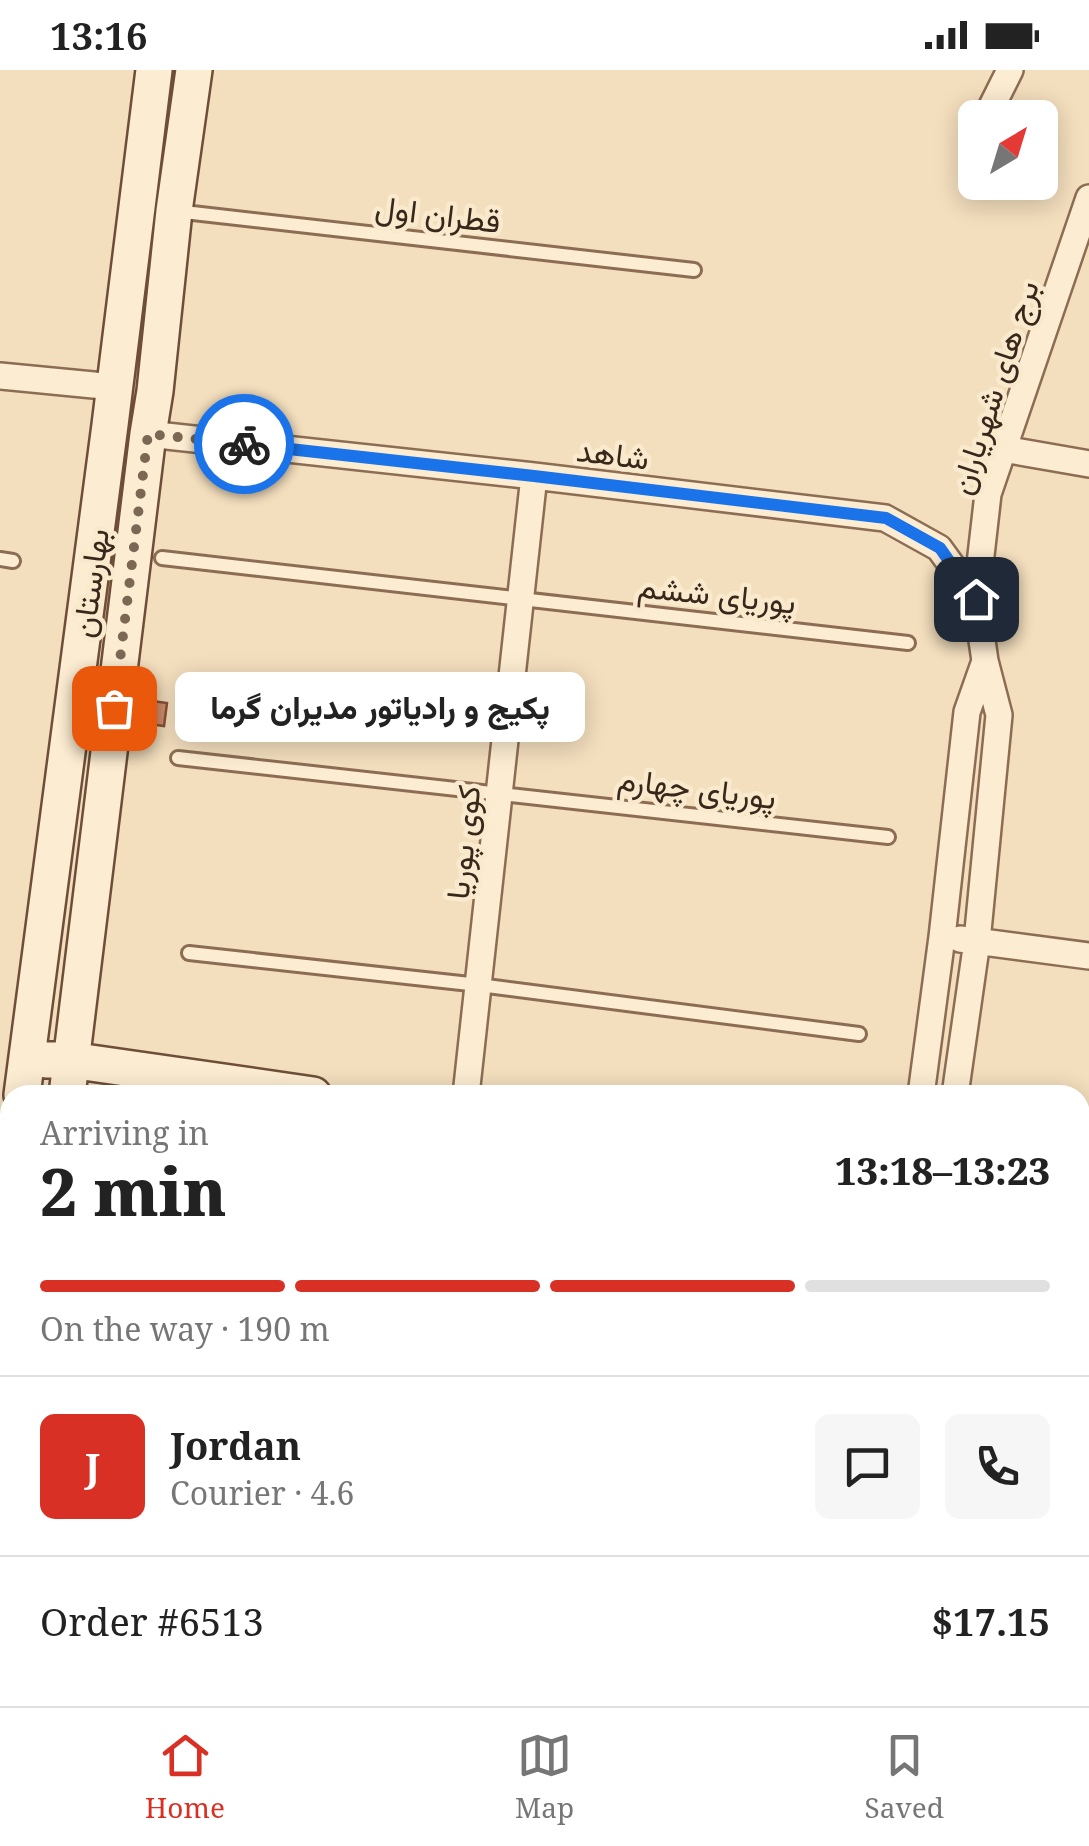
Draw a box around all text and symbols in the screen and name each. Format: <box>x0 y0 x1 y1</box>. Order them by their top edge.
text: 13:16 <box>50 9 147 61</box>
north arrow <box>958 100 1058 200</box>
map controls <box>958 100 1058 200</box>
street label: قطران اول <box>373 184 503 242</box>
street label: برج های شهریاران <box>938 274 1050 500</box>
courier <box>194 394 294 494</box>
icon: bike <box>217 417 272 472</box>
street label: شاهد <box>574 427 652 479</box>
street label: بهارستان <box>60 526 118 640</box>
pin <box>934 557 1019 642</box>
street label: پوریای ششم <box>636 563 798 625</box>
icon: home <box>949 572 1004 627</box>
pin <box>72 666 157 751</box>
callout: پکیج و رادیاتور مدیران گرما <box>174 673 584 743</box>
icon: bag <box>87 681 142 736</box>
text: پکیج و رادیاتور مدیران گرما <box>210 685 550 728</box>
street label: پوریای چهارم <box>615 756 779 820</box>
street label: کوی پوریا <box>435 783 491 901</box>
text: Arriving in <box>40 1111 209 1154</box>
text: 13:18–13:23 <box>835 1144 1050 1196</box>
text: 2 min <box>40 1147 227 1235</box>
text: On the way · 190 m <box>40 1307 330 1350</box>
button: chat <box>815 1414 920 1519</box>
button: phone <box>945 1414 1050 1519</box>
text: Jordan <box>170 1419 301 1471</box>
text: J <box>85 1440 100 1492</box>
text: Courier · 4.6 <box>170 1471 354 1514</box>
text: Order #6513 <box>40 1595 264 1647</box>
text: $17.15 <box>931 1595 1050 1647</box>
tab: Home <box>145 1728 225 1826</box>
tab: Map <box>515 1728 574 1826</box>
tab: Saved <box>865 1728 944 1826</box>

